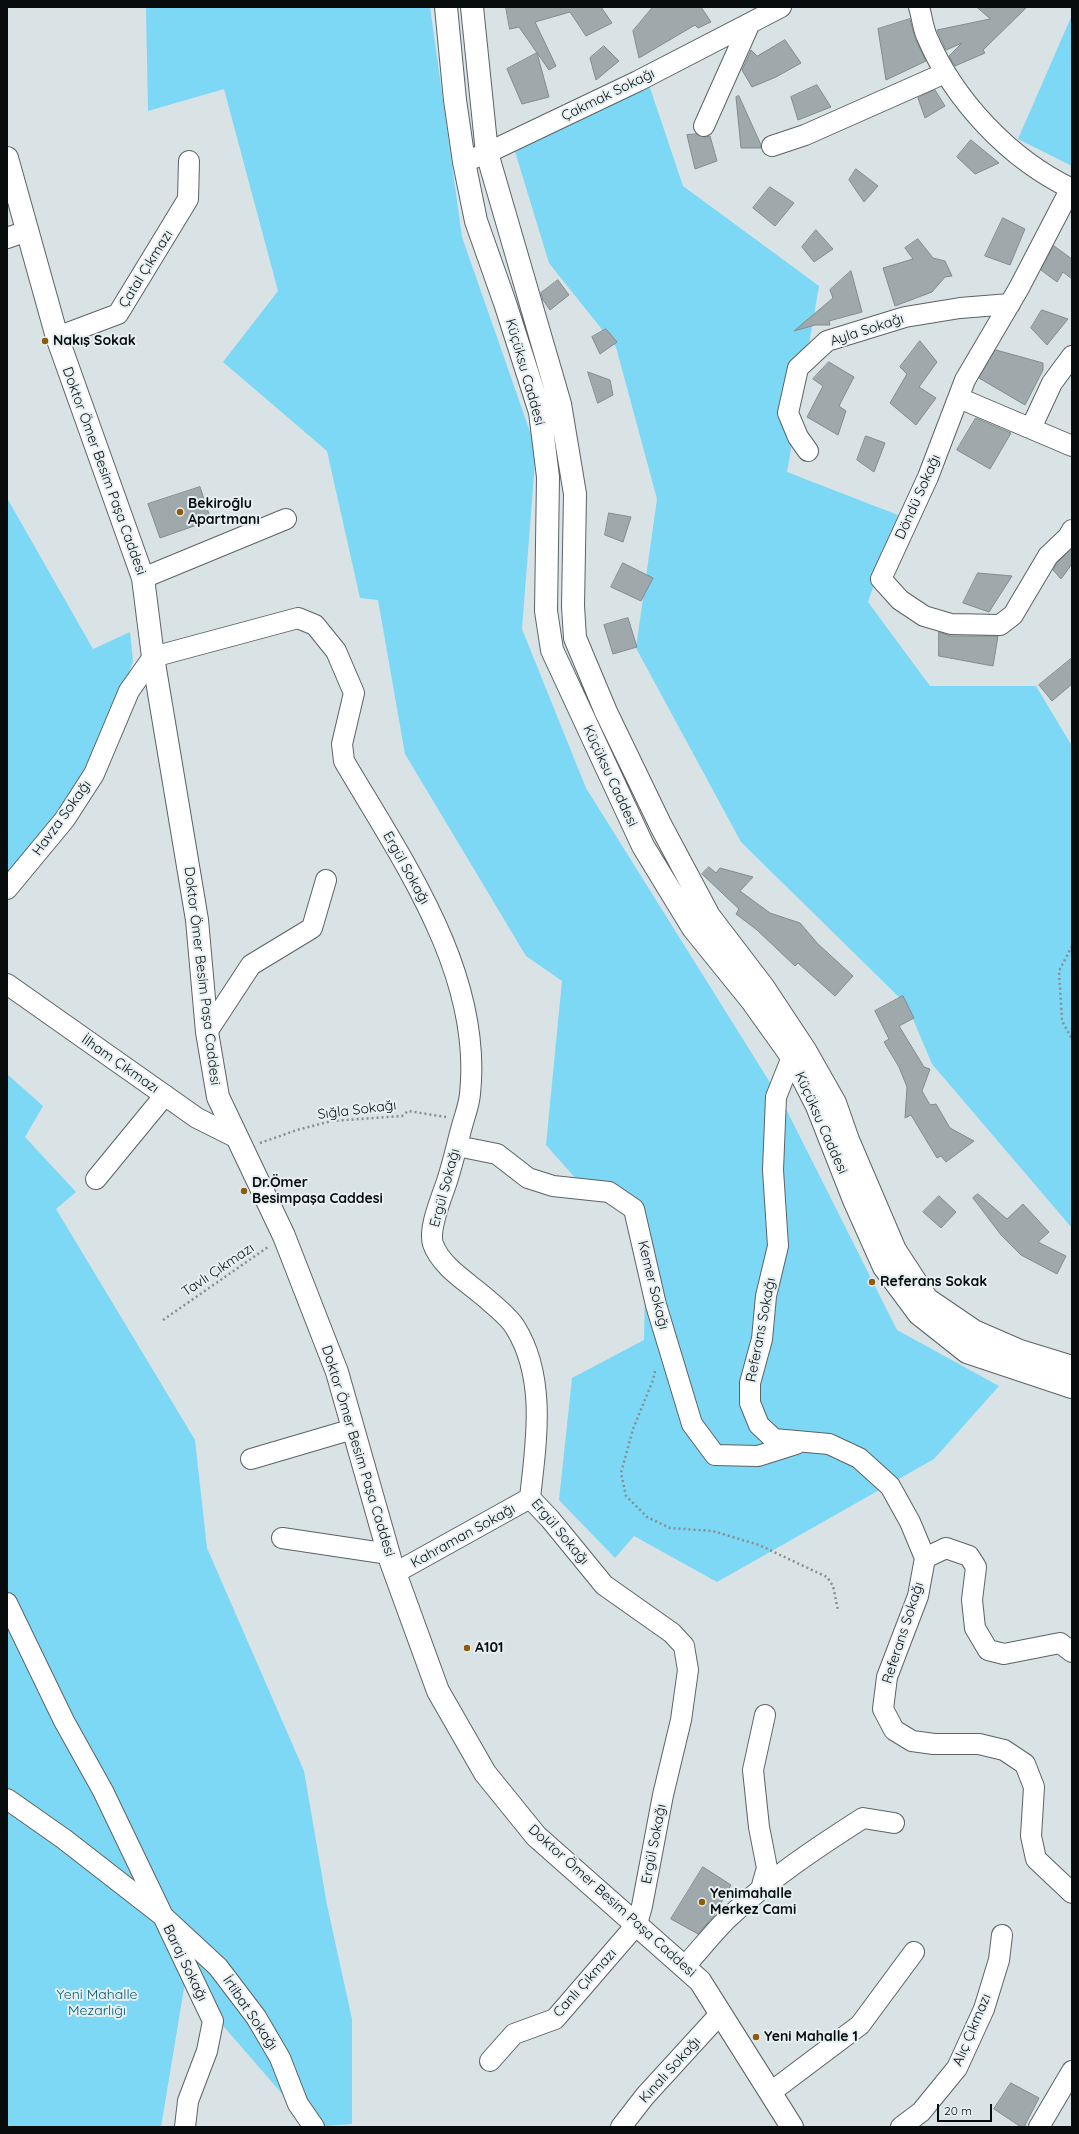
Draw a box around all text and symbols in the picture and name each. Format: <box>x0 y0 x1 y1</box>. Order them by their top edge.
street label: Çakmak Sokağı <box>559 65 657 125</box>
street label: Çatal Çıkmazı <box>115 227 177 311</box>
street label: Ayla Sokağı <box>828 310 906 350</box>
street label: Küçüksu Caddesi <box>502 317 548 427</box>
place label: Nakış Sokak <box>53 333 136 349</box>
marker: Nakış Sokak <box>40 336 50 346</box>
street label: Doktor Ömer Besim Paşa Caddesi <box>58 365 150 577</box>
street label: Döndü Sokağı <box>892 452 944 542</box>
place label: Bekiroğlu Apartmanı <box>188 496 260 528</box>
marker: Bekiroğlu Apartmanı <box>175 507 185 517</box>
street label: Küçüksu Caddesi <box>579 722 641 830</box>
street label: Havza Sokağı <box>29 777 95 859</box>
street label: Ergül Sokağı <box>379 829 433 907</box>
street label: Doktor Ömer Besim Paşa Caddesi <box>180 866 224 1086</box>
street label: İlham Çıkmazı <box>78 1031 162 1097</box>
street label: Küçüksu Caddesi <box>791 1069 851 1177</box>
street label: Sığla Sokağı <box>317 1097 397 1123</box>
street label: Ergül Sokağı <box>426 1147 464 1229</box>
place label: Dr.Ömer Besimpaşa Caddesi <box>252 1175 383 1208</box>
marker: Dr.Ömer Besimpaşa Caddesi <box>239 1186 249 1196</box>
street label: Kemer Sokağı <box>634 1239 672 1331</box>
street label: Tavlı Çıkmazı <box>179 1240 257 1300</box>
place label: Referans Sokak <box>880 1274 987 1290</box>
street label: Referans Sokağı <box>743 1276 779 1384</box>
marker: Referans Sokak <box>867 1277 877 1287</box>
street label: Doktor Ömer Besim Paşa Caddesi <box>318 1343 398 1559</box>
street label: Ergül Sokağı <box>528 1496 592 1568</box>
street label: Kahraman Sokağı <box>408 1500 518 1572</box>
street label: Referans Sokağı <box>879 1580 927 1686</box>
place label: A101 <box>475 1640 503 1656</box>
marker: A101 <box>462 1643 472 1653</box>
street label: Ergül Sokağı <box>638 1803 670 1885</box>
street label: Doktor Ömer Besim Paşa Caddesi <box>525 1821 699 1981</box>
place label: Yenimahalle Merkez Cami <box>710 1886 796 1918</box>
marker: Yenimahalle Merkez Cami <box>697 1897 707 1907</box>
street label: Baraj Sokağı <box>159 1922 211 2004</box>
street label: Canlı Çıkmazı <box>550 1945 620 2021</box>
street label: İrtibat Sokağı <box>219 1973 281 2053</box>
park label: Yeni Mahalle Mezarlıḡı <box>57 1987 137 2020</box>
street label: Alıç Çıkmazı <box>949 1991 995 2069</box>
place label: Yeni Mahalle 1 <box>764 2029 858 2045</box>
marker: Yeni Mahalle 1 <box>751 2032 761 2042</box>
street label: Kınalı Sokağı <box>636 2034 704 2106</box>
scale bar <box>939 2096 994 2122</box>
text: 20 m <box>944 2103 972 2118</box>

